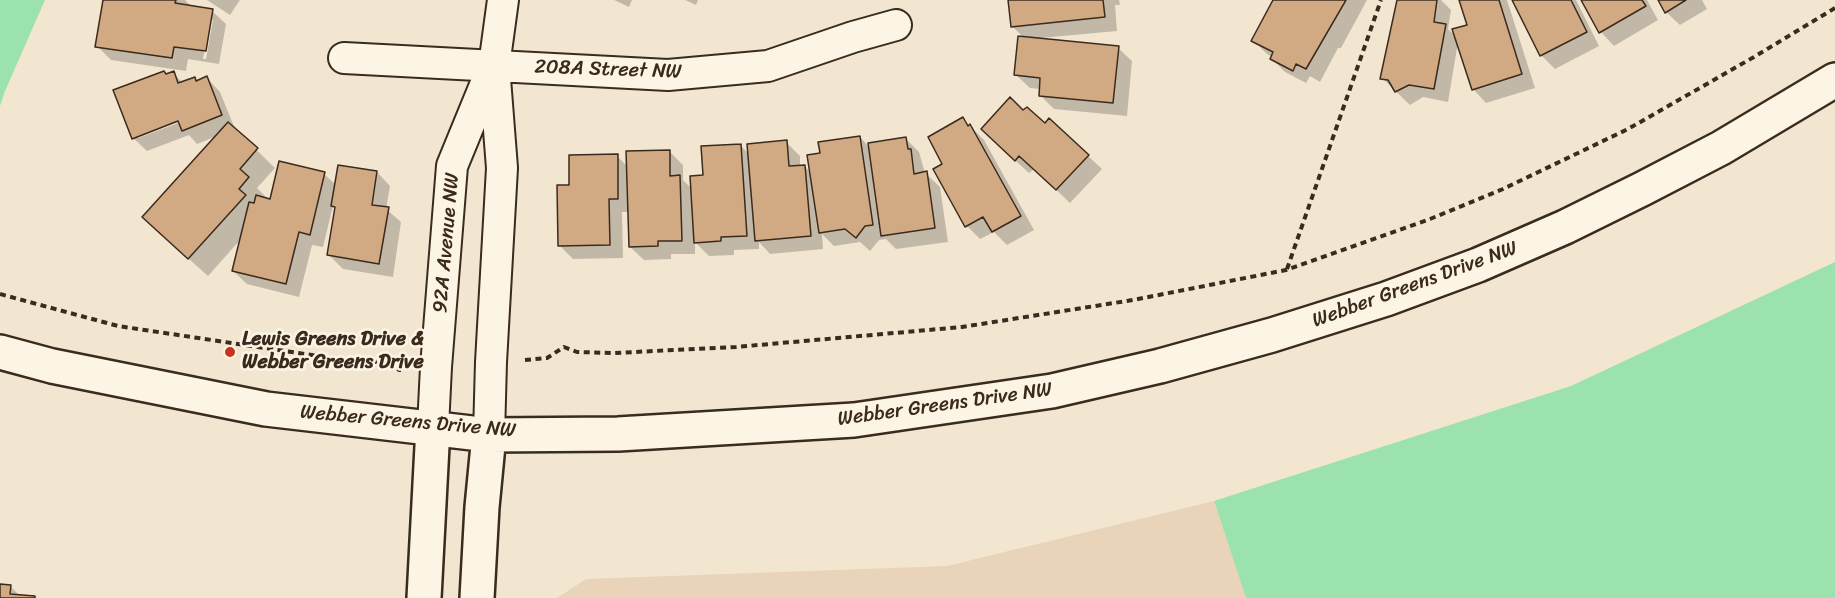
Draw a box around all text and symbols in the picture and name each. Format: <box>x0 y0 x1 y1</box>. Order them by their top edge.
street label: 208A Street NW <box>534 55 682 85</box>
street label: 92A Avenue NW <box>429 172 465 314</box>
street label: Webber Greens Drive NW <box>1309 237 1521 333</box>
place label: Lewis Greens Drive & Webber Greens Drive <box>242 328 424 375</box>
marker: Lewis Greens Drive & Webber Greens Drive <box>223 345 237 359</box>
street label: Webber Greens Drive NW <box>836 378 1054 432</box>
street label: Webber Greens Drive NW <box>299 401 517 443</box>

